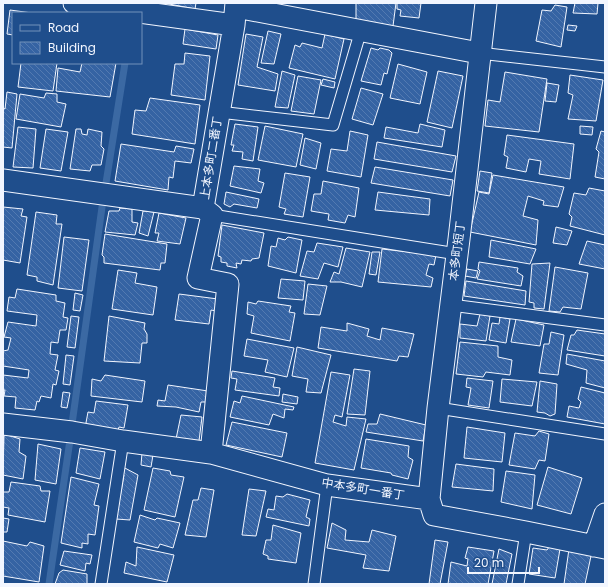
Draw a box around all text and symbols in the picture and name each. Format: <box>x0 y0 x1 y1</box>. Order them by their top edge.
legend <box>12 12 142 64</box>
text: Road <box>48 19 79 36</box>
text: Building <box>48 39 96 56</box>
street label: 上本多町二番丁 <box>196 115 225 201</box>
street label: 本多町短丁 <box>444 220 469 282</box>
street label: 中本多町一番丁 <box>320 474 406 503</box>
scale bar <box>468 549 539 575</box>
text: 20 m <box>474 554 504 571</box>

